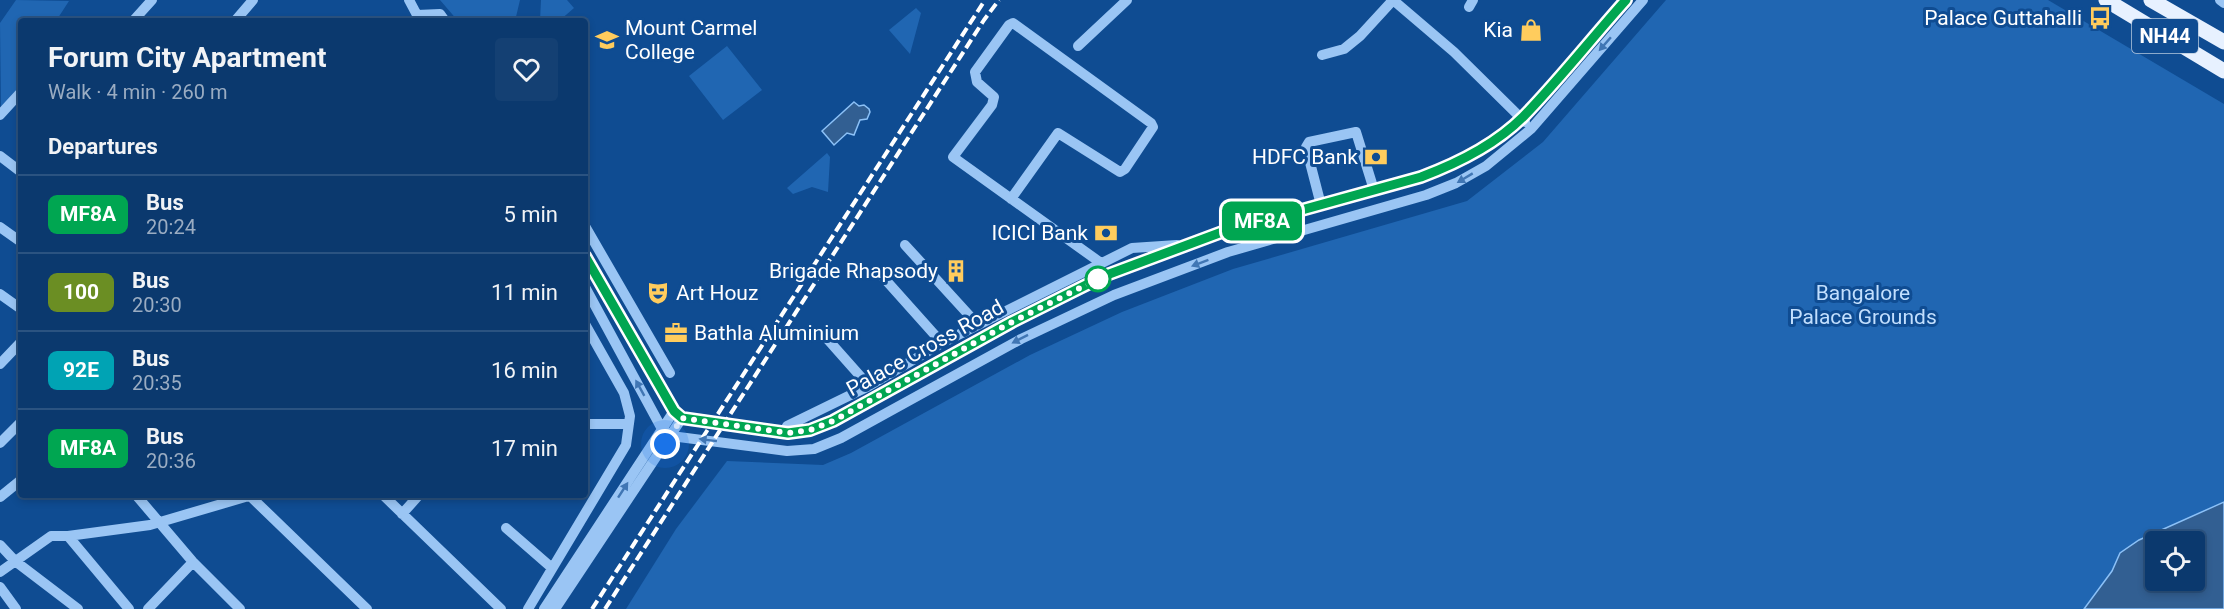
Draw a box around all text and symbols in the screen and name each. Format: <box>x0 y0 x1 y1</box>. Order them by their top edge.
bus stop icon: Palace Guttahalli <box>2087 5 2113 31</box>
place label: Palace Guttahalli <box>1924 6 2082 30</box>
place label: Mount Carmel College <box>625 16 757 64</box>
shop icon: Kia <box>1518 17 1544 43</box>
place label: Kia <box>1483 18 1513 42</box>
road number: NH44 <box>2132 19 2198 53</box>
school or university icon: Mount Carmel College <box>594 27 620 53</box>
one-way arrow <box>1599 36 1612 51</box>
button: heart <box>495 38 558 101</box>
text: Forum City Apartment <box>48 41 326 74</box>
text: Walk · 4 min · 260 m <box>48 80 227 104</box>
text: Departures <box>48 134 158 159</box>
bank icon: HDFC Bank <box>1363 144 1389 170</box>
place label: HDFC Bank <box>1252 145 1358 169</box>
one-way arrow <box>1457 173 1473 184</box>
text: Bus <box>146 190 184 215</box>
text: MF8A <box>60 202 116 226</box>
text: 5 min <box>503 202 558 227</box>
line badge: MF8A <box>1220 202 1304 240</box>
text: MF8A <box>1234 209 1290 233</box>
text: 20:24 <box>146 215 196 239</box>
bank icon: ICICI Bank <box>1093 220 1119 246</box>
place label: ICICI Bank <box>992 221 1088 245</box>
building icon: Brigade Rhapsody <box>943 258 969 284</box>
one-way arrow <box>1190 258 1208 268</box>
place label: Brigade Rhapsody <box>769 259 938 283</box>
unlabelled marker <box>1085 266 1111 292</box>
text: Bus <box>132 268 170 293</box>
text: 100 <box>63 280 99 304</box>
text: 11 min <box>491 280 558 305</box>
theatre icon: Art Houz <box>645 280 671 306</box>
place label: Art Houz <box>676 281 758 305</box>
park label: Bangalore Palace Grounds <box>1789 281 1937 329</box>
text: 20:30 <box>132 293 182 317</box>
street label: Palace Cross Road <box>842 295 1008 401</box>
office icon: Bathla Aluminium <box>663 320 689 346</box>
place label: Bathla Aluminium <box>694 321 859 345</box>
one-way arrow <box>1012 335 1029 344</box>
text: Bus <box>132 346 170 371</box>
text: 92E <box>63 358 99 382</box>
text: 16 min <box>491 358 558 383</box>
text: 20:35 <box>132 371 182 395</box>
one-way arrow <box>635 379 645 396</box>
text: Bus <box>146 424 184 449</box>
your location <box>650 429 680 459</box>
text: MF8A <box>60 436 116 460</box>
text: 17 min <box>491 436 558 461</box>
one-way arrow <box>698 436 717 445</box>
text: 20:36 <box>146 449 196 473</box>
one-way arrow <box>617 482 628 498</box>
map controls <box>2145 531 2205 591</box>
button: locate <box>2145 531 2205 591</box>

